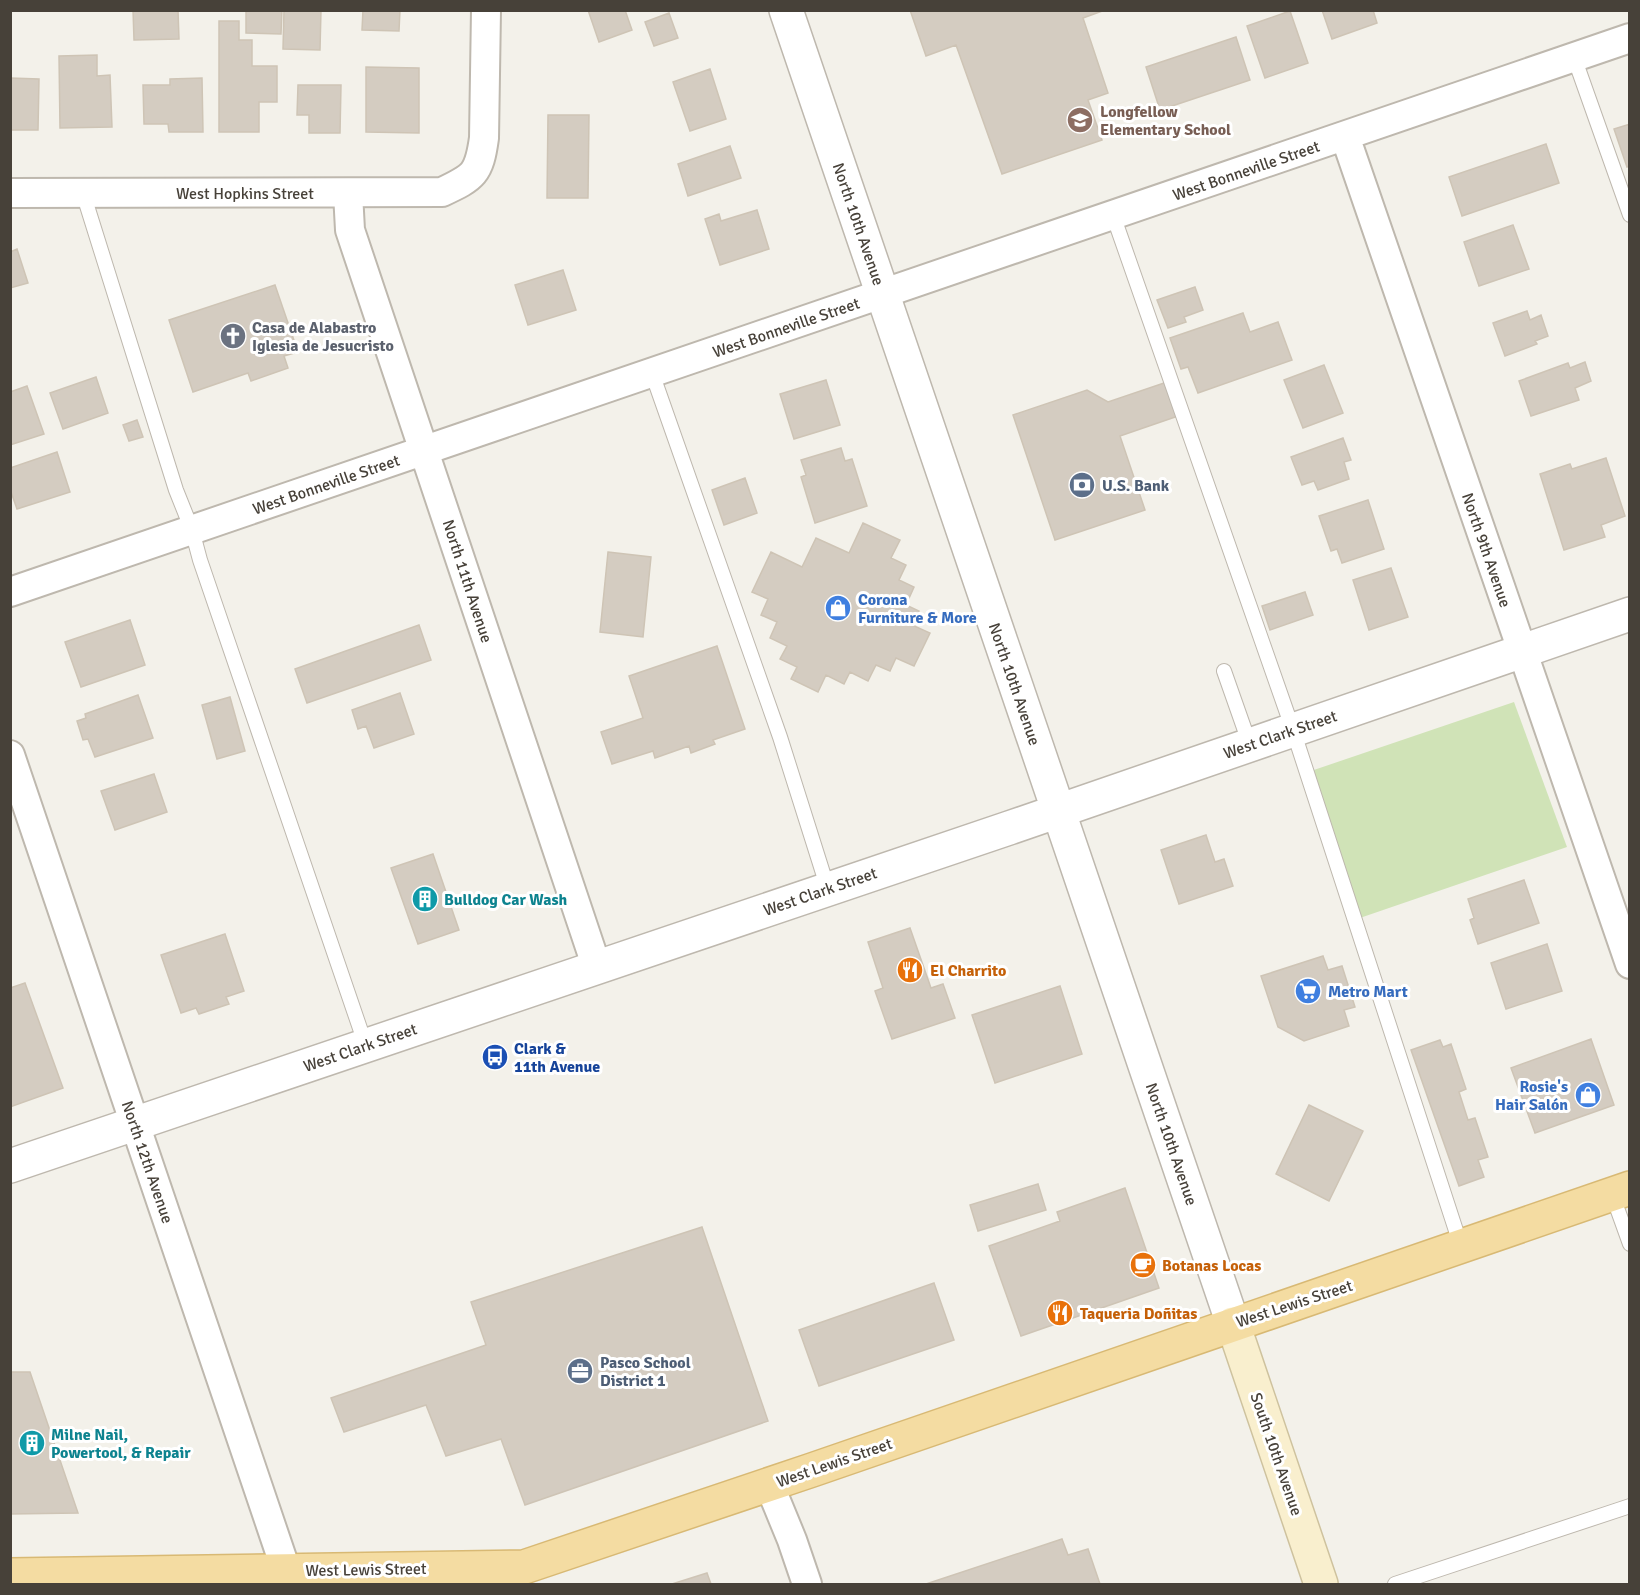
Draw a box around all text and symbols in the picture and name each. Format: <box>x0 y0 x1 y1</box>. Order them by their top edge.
place label: Longfellow Elementary School <box>1100 102 1231 140</box>
school or university icon: Longfellow Elementary School <box>1065 105 1095 135</box>
street label: West Bonneville Street <box>1170 136 1323 205</box>
street label: North 10th Avenue <box>828 160 888 288</box>
street label: West Hopkins Street <box>176 184 314 204</box>
street label: West Bonneville Street <box>710 293 863 362</box>
place label: Casa de Alabastro Iglesia de Jesucristo <box>252 318 394 356</box>
church icon: Casa de Alabastro Iglesia de Jesucristo <box>218 321 248 351</box>
street label: West Bonneville Street <box>250 450 403 519</box>
bank icon: U.S. Bank <box>1067 470 1097 500</box>
place label: U.S. Bank <box>1102 476 1170 496</box>
street label: North 9th Avenue <box>1457 490 1515 610</box>
street label: North 11th Avenue <box>438 517 496 645</box>
place label: Corona Furniture & More <box>858 590 977 628</box>
shop icon: Corona Furniture & More <box>823 593 853 623</box>
street label: North 10th Avenue <box>984 620 1044 748</box>
street label: West Clark Street <box>1221 706 1340 764</box>
street label: West Clark Street <box>761 863 880 921</box>
building icon: Bulldog Car Wash <box>410 884 440 914</box>
place label: Bulldog Car Wash <box>444 890 568 910</box>
restaurant icon: El Charrito <box>895 955 925 985</box>
place label: El Charrito <box>930 961 1006 981</box>
supermarket icon: Metro Mart <box>1293 976 1323 1006</box>
place label: Metro Mart <box>1328 982 1408 1002</box>
street label: West Clark Street <box>301 1019 420 1077</box>
place label: Clark & 11th Avenue <box>514 1039 600 1077</box>
bus stop icon: Clark & 11th Avenue <box>480 1042 510 1072</box>
place label: Rosie's Hair Salón <box>1495 1077 1568 1115</box>
street label: North 10th Avenue <box>1141 1080 1201 1208</box>
shop icon: Rosie's Hair Salón <box>1573 1080 1603 1110</box>
street label: North 12th Avenue <box>117 1098 177 1226</box>
cafe icon: Botanas Locas <box>1128 1250 1158 1280</box>
place label: Botanas Locas <box>1162 1256 1261 1276</box>
street label: West Lewis Street <box>1234 1276 1355 1332</box>
restaurant icon: Taqueria Doñitas <box>1045 1298 1075 1328</box>
place label: Taqueria Doñitas <box>1080 1304 1197 1324</box>
place label: Pasco School District 1 <box>600 1353 691 1391</box>
office icon: Pasco School District 1 <box>565 1356 595 1386</box>
street label: South 10th Avenue <box>1246 1390 1307 1519</box>
place label: Milne Nail, Powertool, & Repair <box>51 1425 191 1463</box>
building icon: Milne Nail, Powertool, & Repair <box>17 1428 47 1458</box>
street label: West Lewis Street <box>774 1434 895 1492</box>
street label: West Lewis Street <box>305 1559 427 1581</box>

